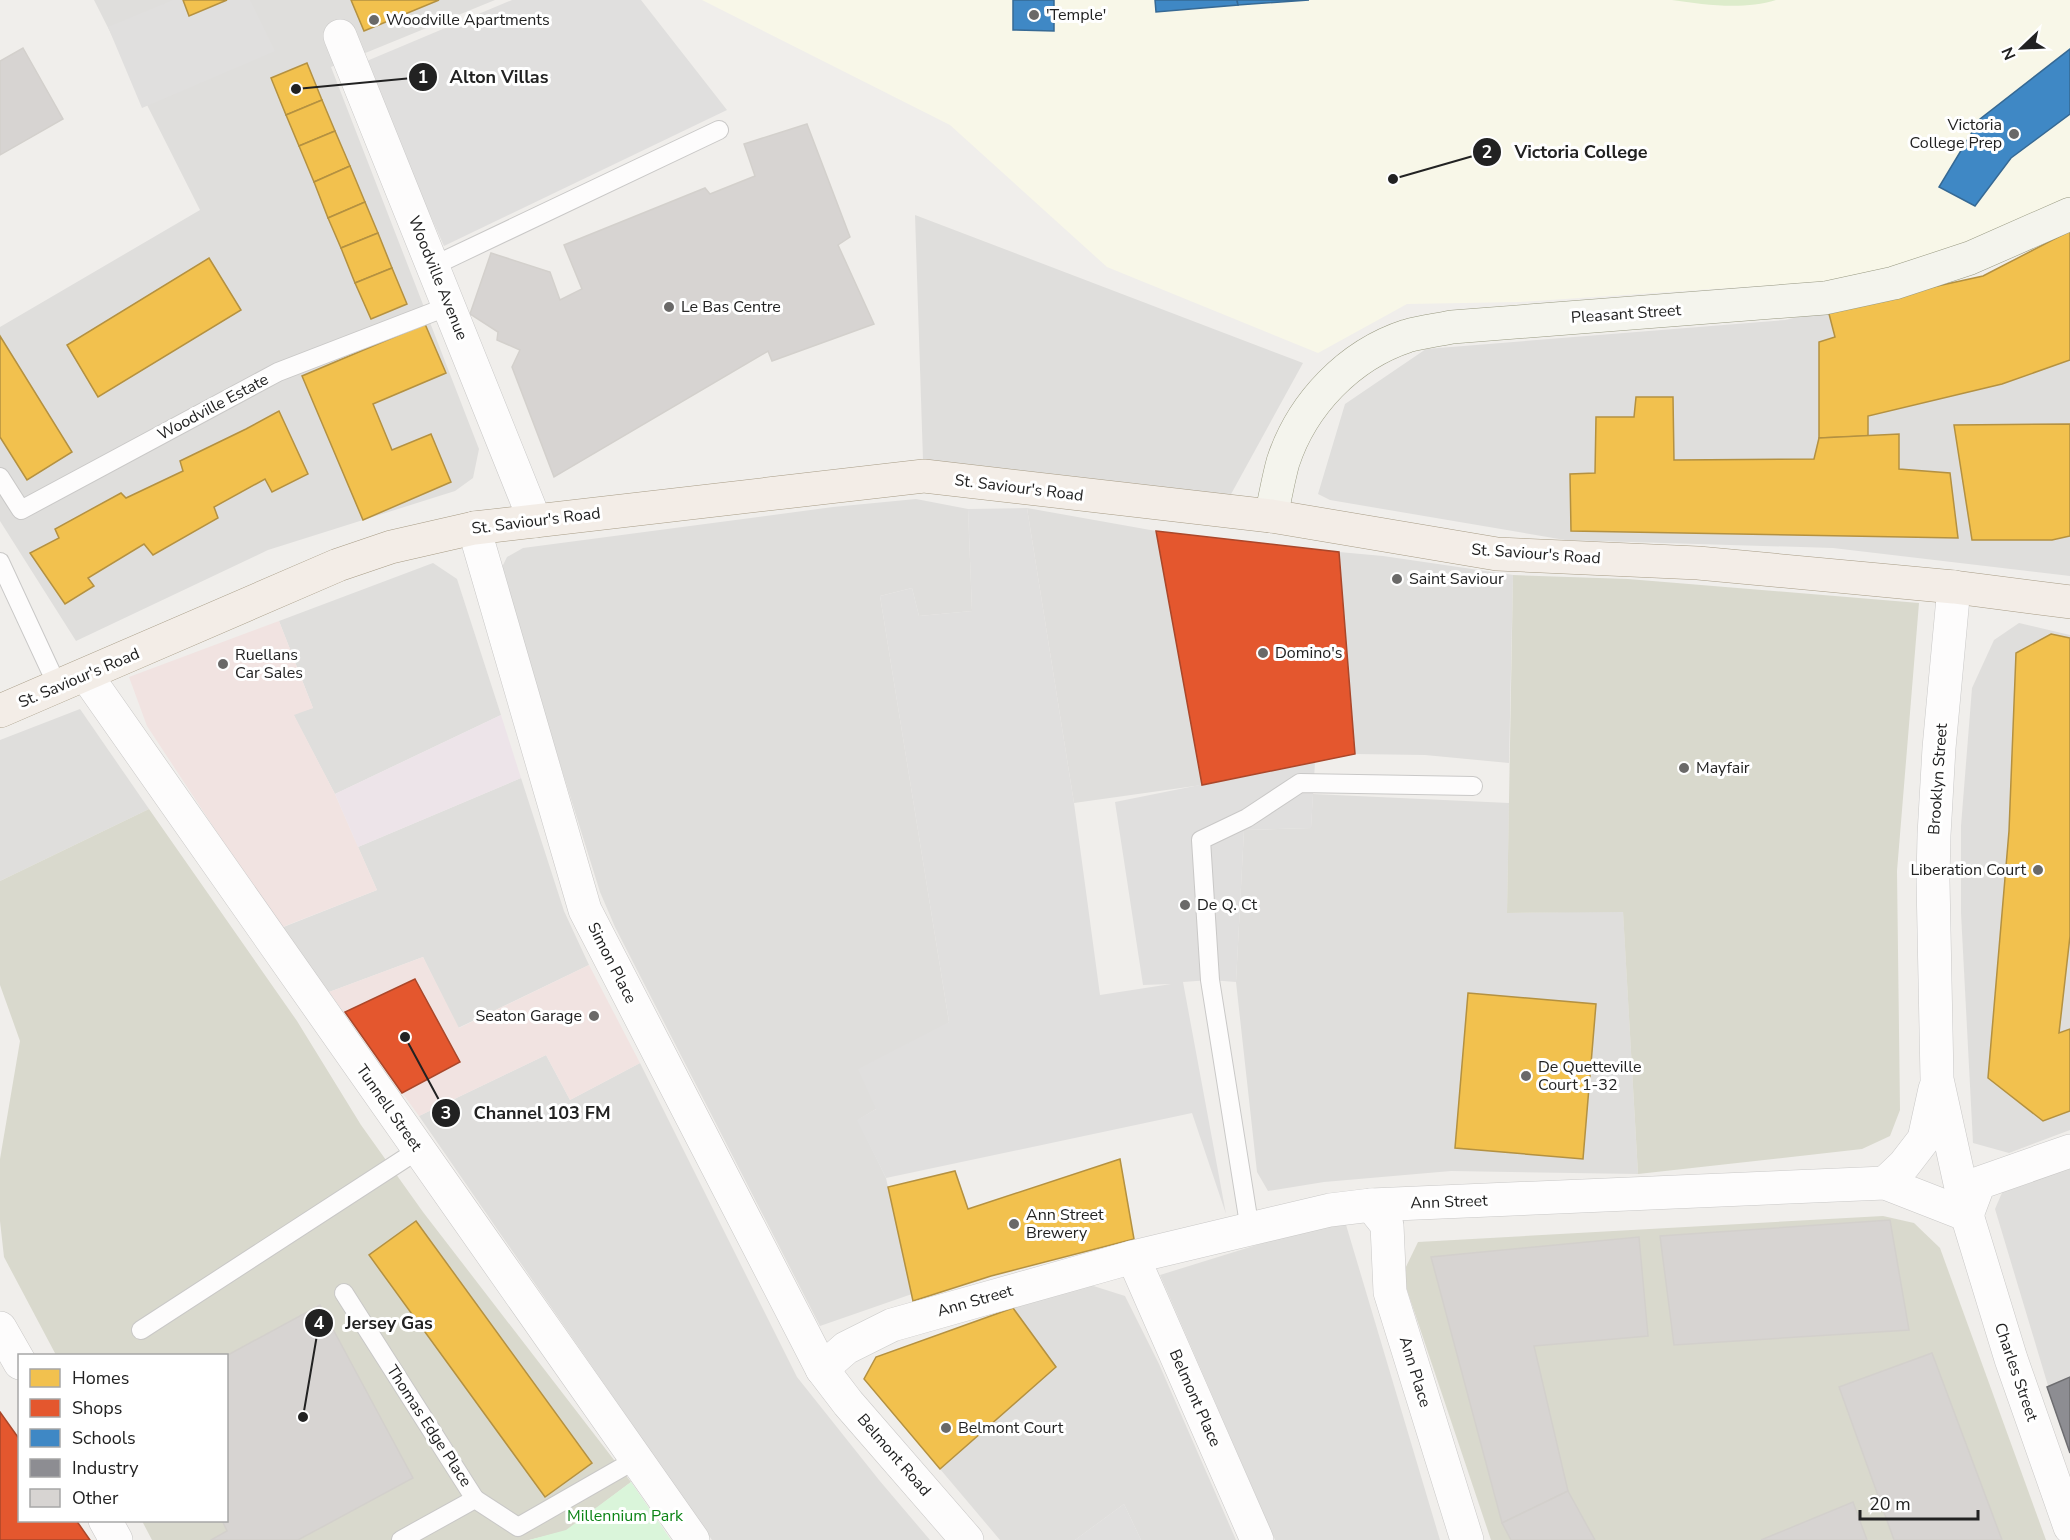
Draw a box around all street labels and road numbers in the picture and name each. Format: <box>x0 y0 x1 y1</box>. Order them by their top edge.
street label: Woodville Avenue <box>403 213 473 343</box>
street label: Pleasant Street <box>1570 299 1682 329</box>
street label: Woodville Estate <box>154 368 272 446</box>
street label: St. Saviour's Road <box>953 469 1085 507</box>
street label: St. Saviour's Road <box>470 502 602 540</box>
street label: St. Saviour's Road <box>1471 539 1601 569</box>
street label: St. Saviour's Road <box>15 643 143 713</box>
street label: Brooklyn Street <box>1923 722 1953 836</box>
street label: Simon Place <box>582 919 642 1007</box>
street label: Tunnell Street <box>351 1060 427 1156</box>
street label: Ann Street <box>1410 1190 1489 1214</box>
street label: Ann Street <box>935 1280 1016 1322</box>
street label: Charles Street <box>1989 1320 2043 1425</box>
street label: Ann Place <box>1394 1334 1436 1410</box>
street label: Belmont Place <box>1164 1346 1226 1450</box>
street label: Thomas Edge Place <box>381 1361 477 1491</box>
street label: Belmont Road <box>852 1409 936 1501</box>

